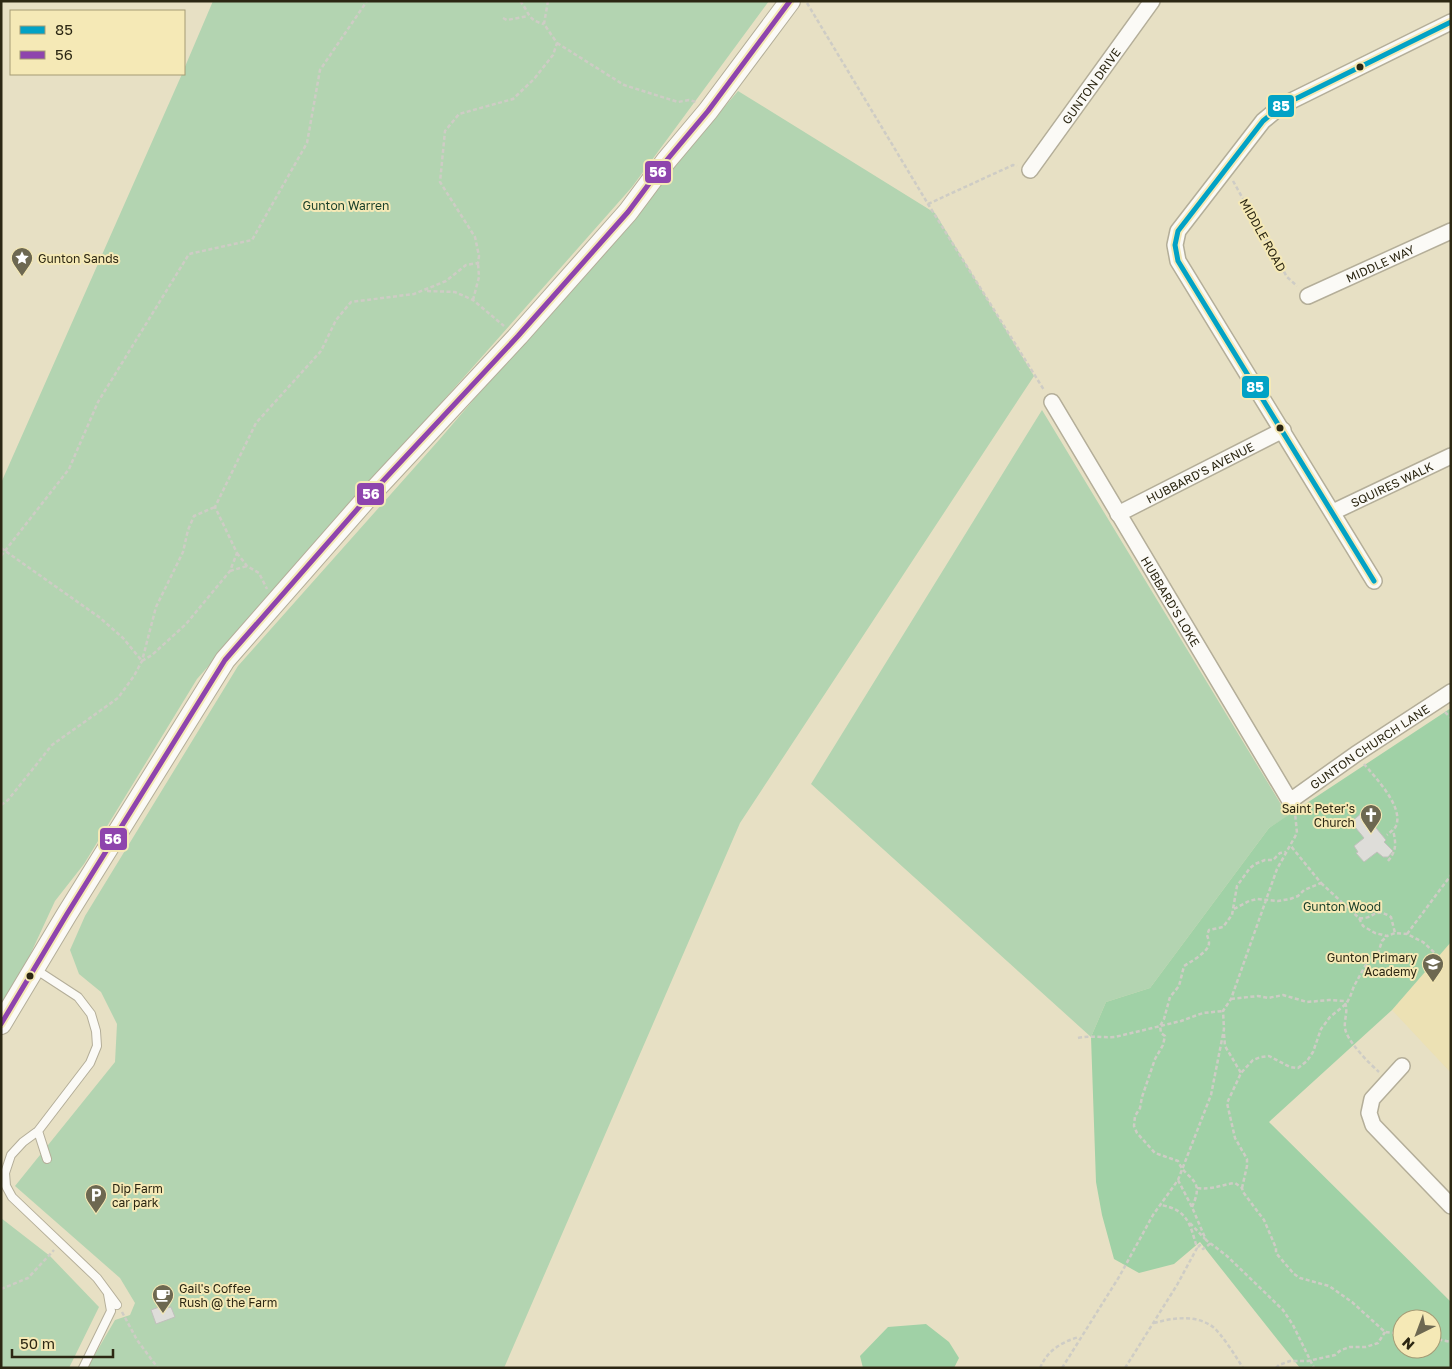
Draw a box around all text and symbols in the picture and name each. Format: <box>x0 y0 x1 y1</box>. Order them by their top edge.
legend <box>10 10 185 75</box>
text: 85 <box>55 20 73 38</box>
text: 56 <box>55 45 73 63</box>
street label: GUNTON DRIVE <box>1058 45 1123 127</box>
unlabelled marker <box>1355 62 1365 72</box>
line badge: 85 <box>1267 94 1295 118</box>
text: 85 <box>1272 97 1290 114</box>
line badge: 56 <box>644 160 672 184</box>
text: 56 <box>649 163 667 180</box>
street label: MIDDLE ROAD <box>1237 196 1289 274</box>
park label: Gunton Warren <box>303 198 389 213</box>
street label: MIDDLE WAY <box>1343 241 1417 285</box>
place icon: Gunton Sands <box>10 246 34 277</box>
place label: Gunton Sands <box>38 251 119 266</box>
line badge: 85 <box>1241 375 1270 399</box>
text: 85 <box>1246 378 1264 395</box>
unlabelled marker <box>1275 423 1285 433</box>
street label: HUBBARD'S AVENUE <box>1143 439 1257 506</box>
street label: SQUIRES WALK <box>1348 458 1435 510</box>
line badge: 56 <box>356 482 385 506</box>
text: 56 <box>362 485 380 502</box>
street label: HUBBARD'S LOKE <box>1138 553 1204 649</box>
street label: GUNTON CHURCH LANE <box>1307 701 1432 792</box>
place label: Saint Peter's Church <box>1282 801 1355 830</box>
church icon: Saint Peter's Church <box>1359 803 1383 834</box>
line badge: 56 <box>99 827 128 851</box>
text: 56 <box>104 830 122 847</box>
park label: Gunton Wood <box>1303 899 1381 914</box>
place label: Gunton Primary Academy <box>1327 950 1417 979</box>
school or university icon: Gunton Primary Academy <box>1421 952 1445 983</box>
unlabelled marker <box>25 971 35 981</box>
place label: Dip Farm car park <box>112 1181 163 1210</box>
parking icon: Dip Farm car park <box>84 1183 108 1214</box>
place label: Gail's Coffee Rush @ the Farm <box>179 1281 277 1310</box>
cafe icon: Gail's Coffee Rush @ the Farm <box>151 1283 175 1314</box>
north arrow <box>1392 1309 1442 1359</box>
scale bar <box>12 1326 114 1358</box>
text: 50 m <box>20 1334 55 1352</box>
text: N <box>1398 1334 1418 1354</box>

